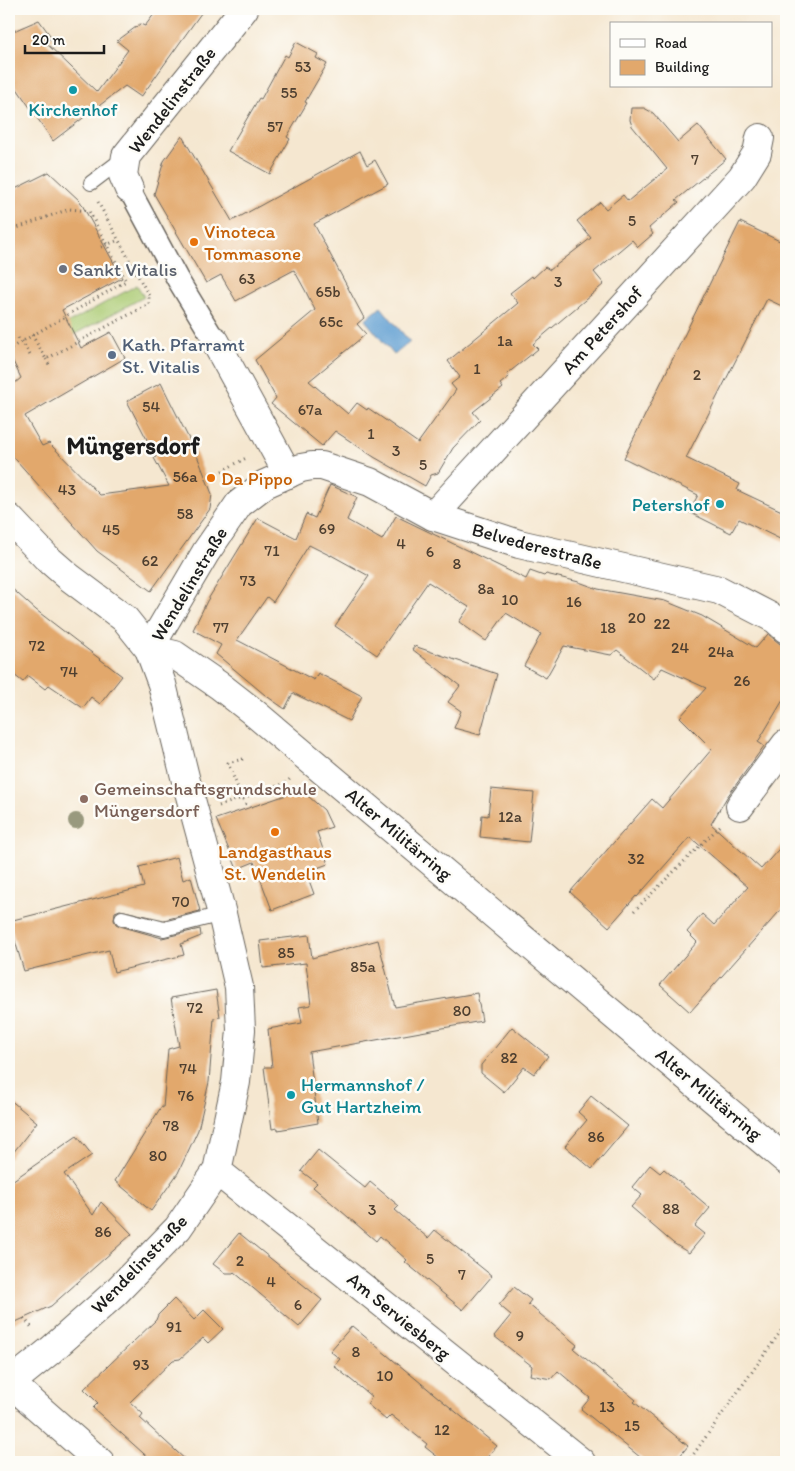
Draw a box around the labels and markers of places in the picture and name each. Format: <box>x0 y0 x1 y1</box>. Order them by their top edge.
marker: Kirchenhof <box>67 84 79 96</box>
place label: Kirchenhof <box>28 98 119 121</box>
place label: Vinoteca Tommasone <box>204 220 301 265</box>
marker: Vinoteca Tommasone <box>188 236 200 248</box>
place label: Sankt Vitalis <box>73 258 177 281</box>
marker: Sankt Vitalis <box>57 263 69 275</box>
place label: Kath. Pfarramt St. Vitalis <box>122 333 245 378</box>
marker: Kath. Pfarramt St. Vitalis <box>106 349 118 361</box>
place label: Da Pippo <box>221 467 293 490</box>
marker: Da Pippo <box>205 472 217 484</box>
place label: Petershof <box>632 493 710 516</box>
marker: Petershof <box>714 498 726 510</box>
place label: Gemeinschaftsgrundschule Müngersdorf <box>94 777 317 822</box>
marker: Gemeinschaftsgrundschule Müngersdorf <box>78 793 90 805</box>
marker: Landgasthaus St. Wendelin <box>269 826 281 838</box>
place label: Landgasthaus St. Wendelin <box>218 840 332 885</box>
place label: Hermannshof / Gut Hartzheim <box>301 1073 425 1118</box>
marker: Hermannshof / Gut Hartzheim <box>285 1089 297 1101</box>

